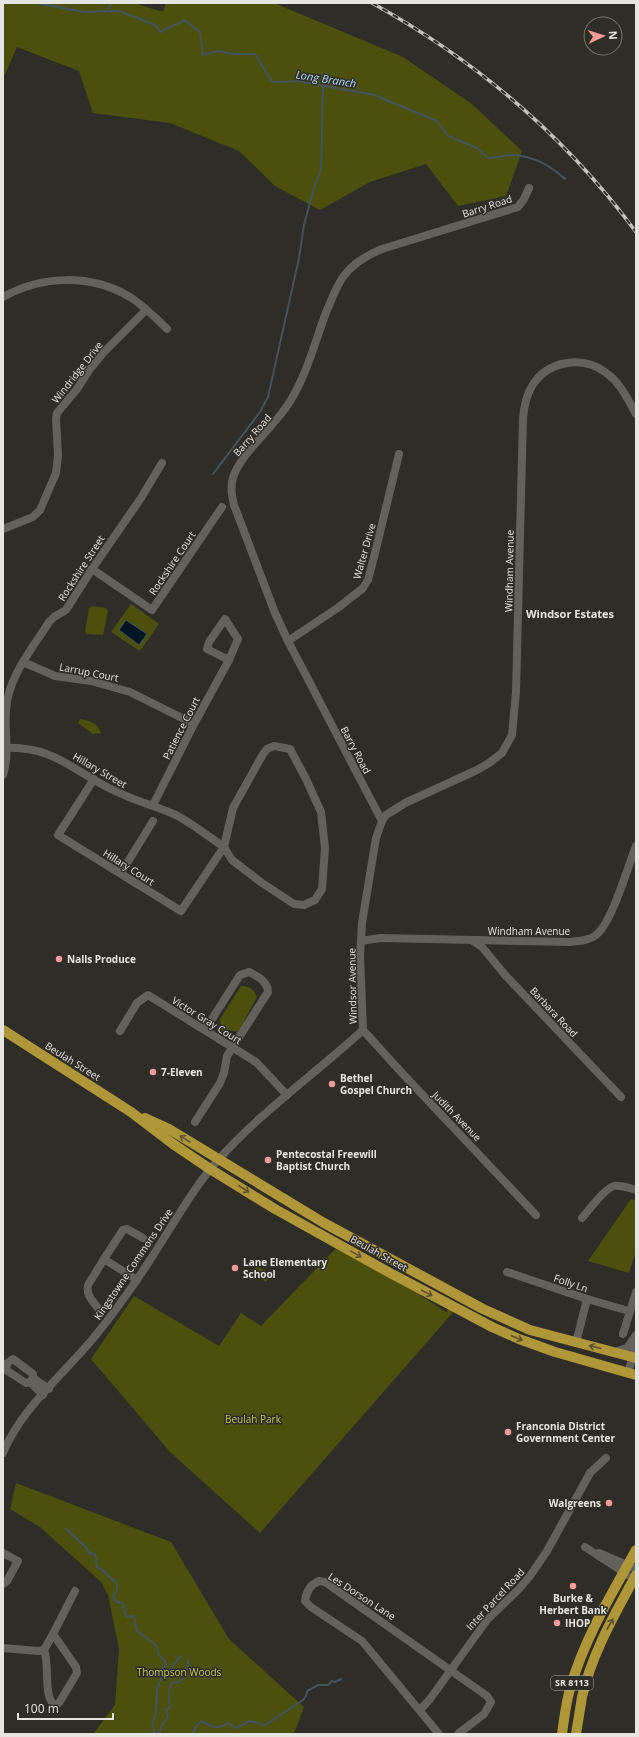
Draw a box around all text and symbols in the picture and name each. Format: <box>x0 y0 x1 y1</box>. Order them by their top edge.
north arrow <box>583 16 623 56</box>
text: N <box>606 30 621 40</box>
water label: Long Branch <box>295 66 357 91</box>
street label: Barry Road <box>460 191 514 221</box>
street label: Windridge Drive <box>48 338 106 406</box>
street label: Barry Road <box>230 411 274 459</box>
street label: Walter Drive <box>349 521 379 581</box>
street label: Rockshire Court <box>145 528 199 598</box>
street label: Windham Avenue <box>501 529 517 612</box>
street label: Rockshire Street <box>54 532 108 604</box>
district label: Windsor Estates <box>526 606 615 621</box>
street label: Larrup Court <box>58 659 120 685</box>
street label: Patience Court <box>159 694 203 762</box>
street label: Barry Road <box>338 724 374 776</box>
street label: Hillary Street <box>70 749 130 791</box>
street label: Hillary Court <box>101 846 158 889</box>
street label: Windham Avenue <box>488 924 571 938</box>
street label: Windsor Avenue <box>344 947 360 1024</box>
place label: Nalls Produce <box>67 952 136 966</box>
marker: Nalls Produce <box>54 954 64 964</box>
street label: Barbara Road <box>527 984 581 1040</box>
street label: Victor Gray Court <box>169 993 245 1047</box>
street label: Beulah Street <box>43 1038 104 1084</box>
place label: 7-Eleven <box>161 1065 203 1079</box>
marker: 7-Eleven <box>148 1067 158 1077</box>
place label: Bethel Gospel Church <box>340 1071 412 1097</box>
marker: Bethel Gospel Church <box>327 1079 337 1089</box>
street label: Judith Avenue <box>429 1087 485 1144</box>
one-way arrow <box>179 1134 191 1142</box>
place label: Pentecostal Freewill Baptist Church <box>276 1147 377 1173</box>
marker: Pentecostal Freewill Baptist Church <box>263 1155 273 1165</box>
one-way arrow <box>238 1185 249 1193</box>
street label: Kingstowne Commons Drive <box>90 1205 176 1322</box>
street label: Beulah Street <box>348 1232 410 1275</box>
one-way arrow <box>350 1251 362 1259</box>
place label: Lane Elementary School <box>243 1255 328 1281</box>
marker: Lane Elementary School <box>230 1263 240 1273</box>
street label: Folly Ln <box>552 1271 590 1295</box>
one-way arrow <box>421 1289 433 1297</box>
one-way arrow <box>511 1335 523 1342</box>
one-way arrow <box>588 1343 601 1351</box>
park label: Beulah Park <box>225 1412 282 1426</box>
place label: Franconia District Government Center <box>516 1419 615 1445</box>
marker: Franconia District Government Center <box>503 1427 513 1437</box>
place label: Walgreens <box>549 1496 601 1510</box>
marker: Walgreens <box>604 1498 614 1508</box>
street label: Inter Parcel Road <box>463 1565 527 1633</box>
street label: Les Dorson Lane <box>326 1569 399 1623</box>
marker: Burke & Herbert Bank <box>568 1581 578 1591</box>
place label: Burke & Herbert Bank <box>539 1591 607 1617</box>
place label: IHOP <box>565 1616 590 1630</box>
marker: IHOP <box>552 1618 562 1628</box>
one-way arrow <box>606 1618 614 1630</box>
park label: Thompson Woods <box>137 1665 222 1679</box>
road number: SR 8113 <box>551 1676 593 1690</box>
scale bar <box>18 1695 113 1721</box>
text: 100 m <box>24 1700 59 1717</box>

